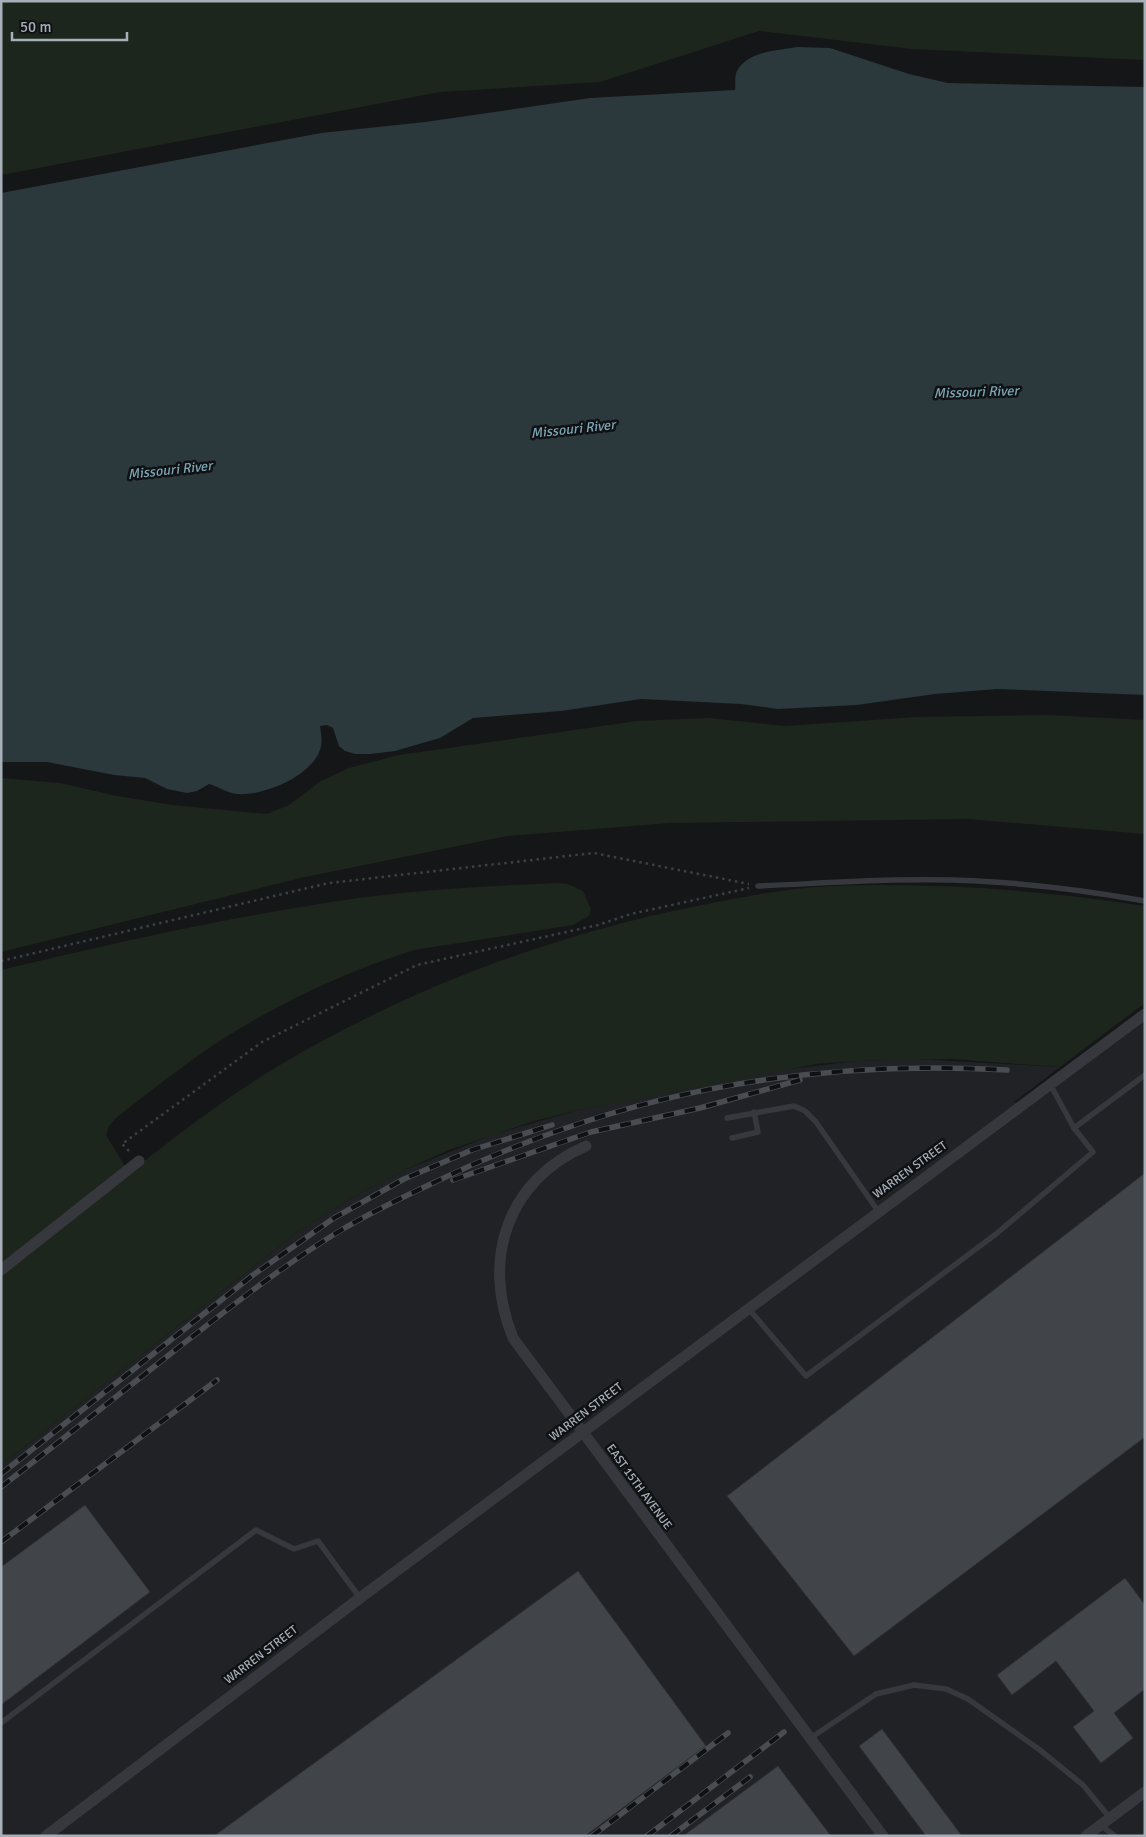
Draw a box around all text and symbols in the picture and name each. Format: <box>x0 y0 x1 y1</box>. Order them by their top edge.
scale bar <box>12 10 128 42</box>
text: 50 m <box>20 18 51 36</box>
water label: Missouri River <box>933 382 1021 402</box>
water label: Missouri River <box>530 416 618 442</box>
water label: Missouri River <box>127 457 215 483</box>
street label: WARREN STREET <box>870 1138 950 1202</box>
street label: WARREN STREET <box>546 1379 626 1445</box>
street label: EAST 15TH AVENUE <box>603 1441 675 1533</box>
street label: WARREN STREET <box>221 1622 301 1688</box>

